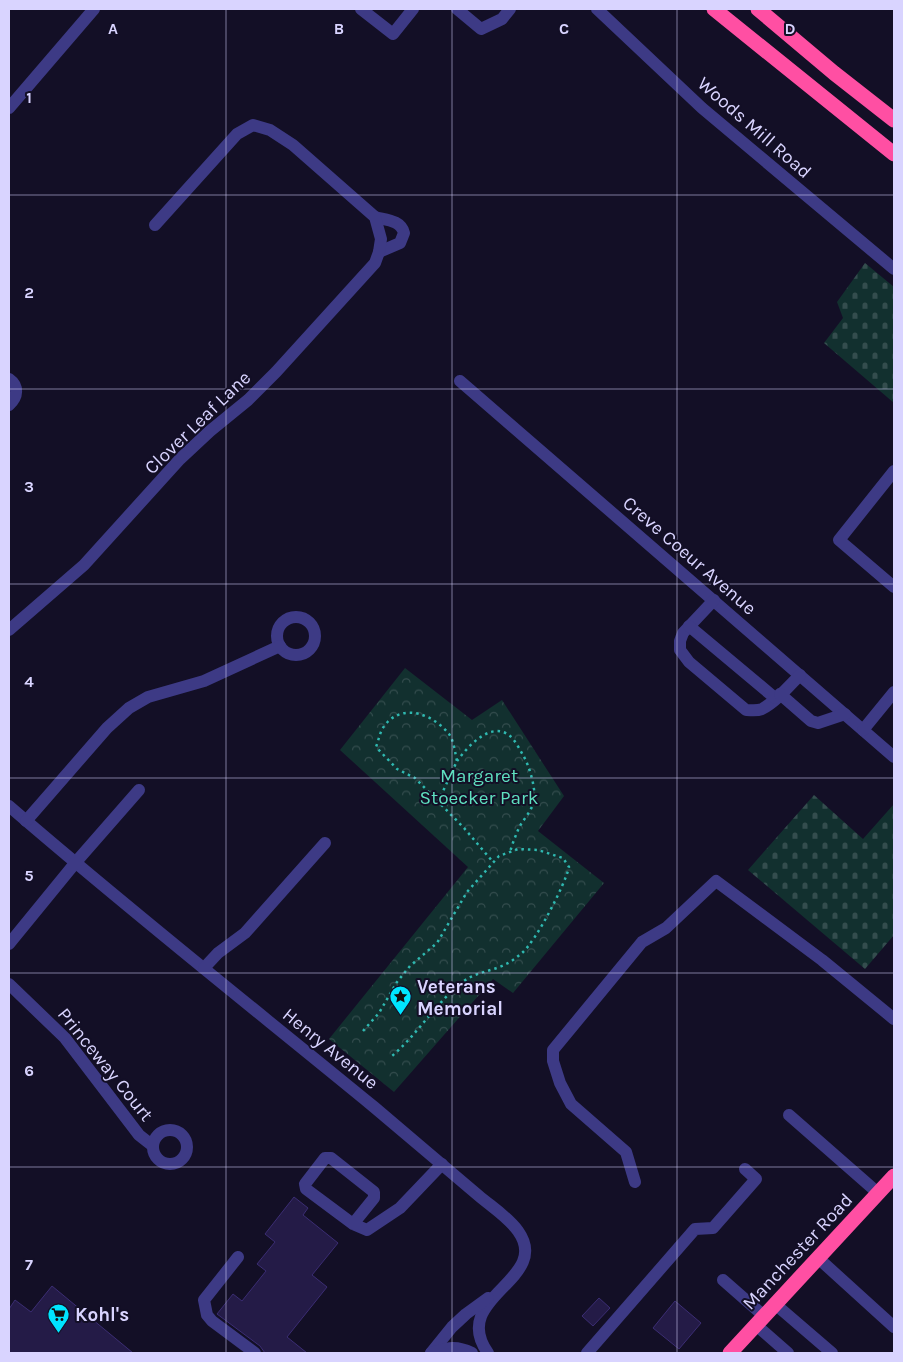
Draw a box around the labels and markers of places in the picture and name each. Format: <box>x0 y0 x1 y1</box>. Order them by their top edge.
place label: Veterans Memorial <box>417 976 503 1020</box>
place icon: Veterans Memorial <box>389 985 413 1016</box>
supermarket icon: Kohl's <box>47 1302 71 1333</box>
place label: Kohl's <box>75 1304 129 1326</box>

